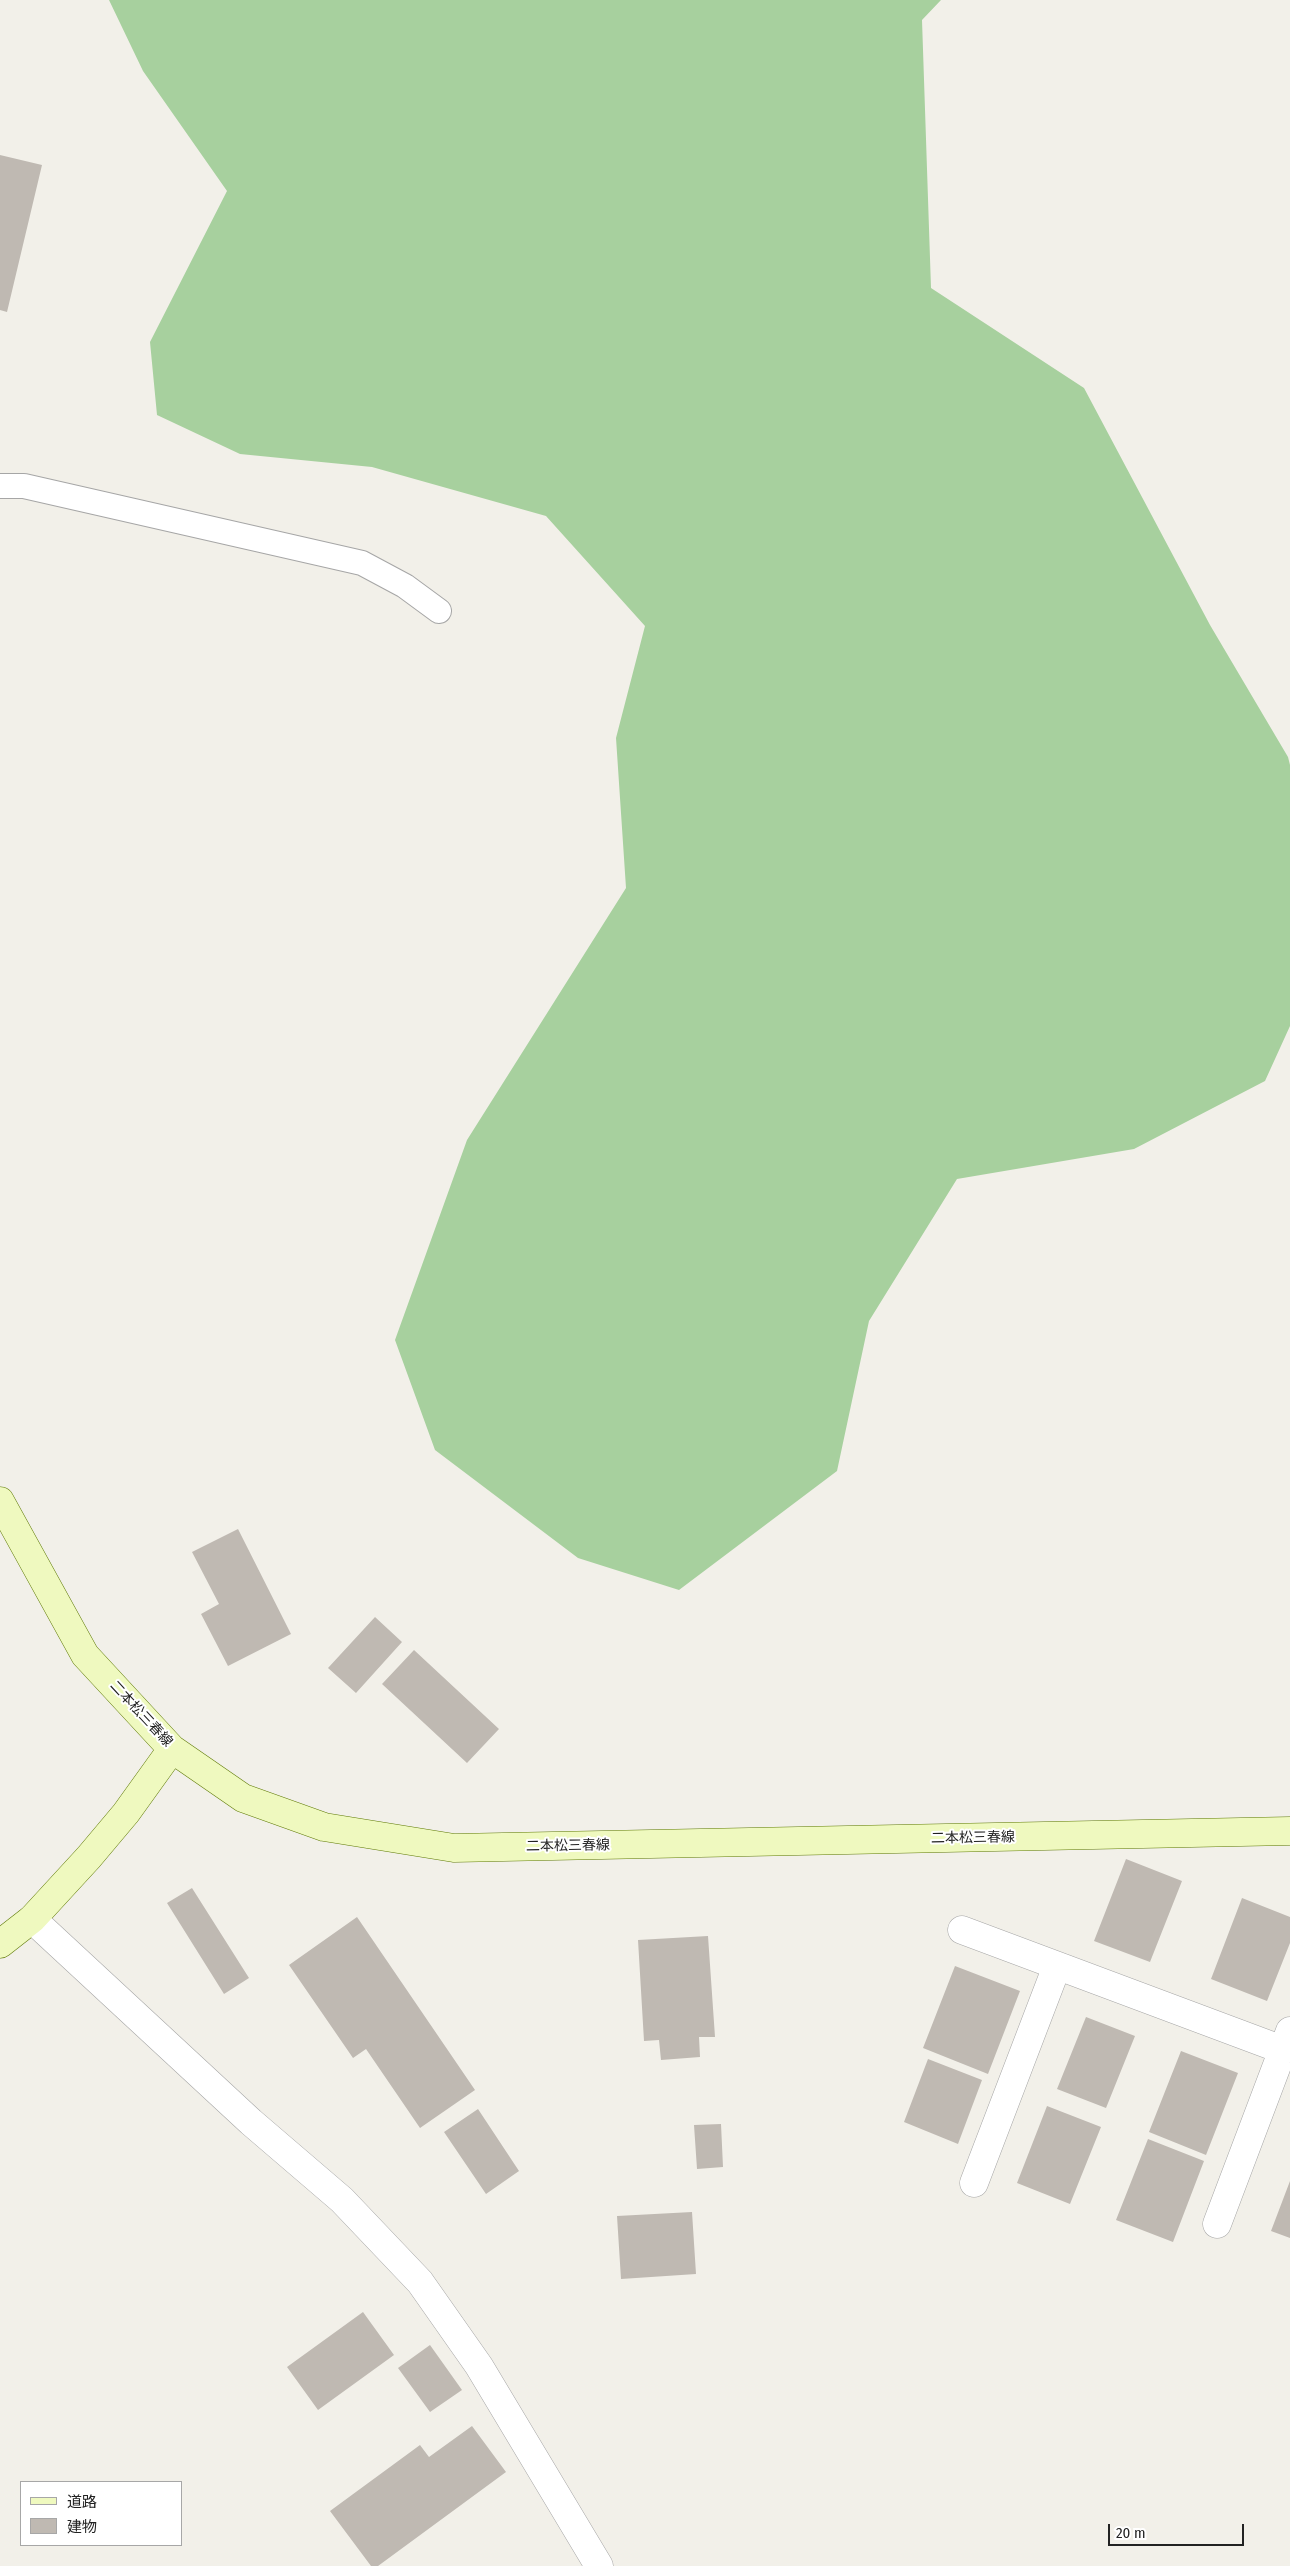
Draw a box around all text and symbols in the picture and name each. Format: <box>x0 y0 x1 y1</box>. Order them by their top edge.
street label: 二本松三春線 <box>106 1678 176 1750</box>
street label: 二本松三春線 <box>931 1829 1015 1847</box>
street label: 二本松三春線 <box>526 1837 610 1855</box>
legend <box>20 2481 182 2546</box>
text: 道路 <box>67 2493 97 2511</box>
scale bar <box>1110 2514 1246 2546</box>
text: 建物 <box>67 2518 97 2536</box>
text: 20 m <box>1116 2524 1146 2542</box>

